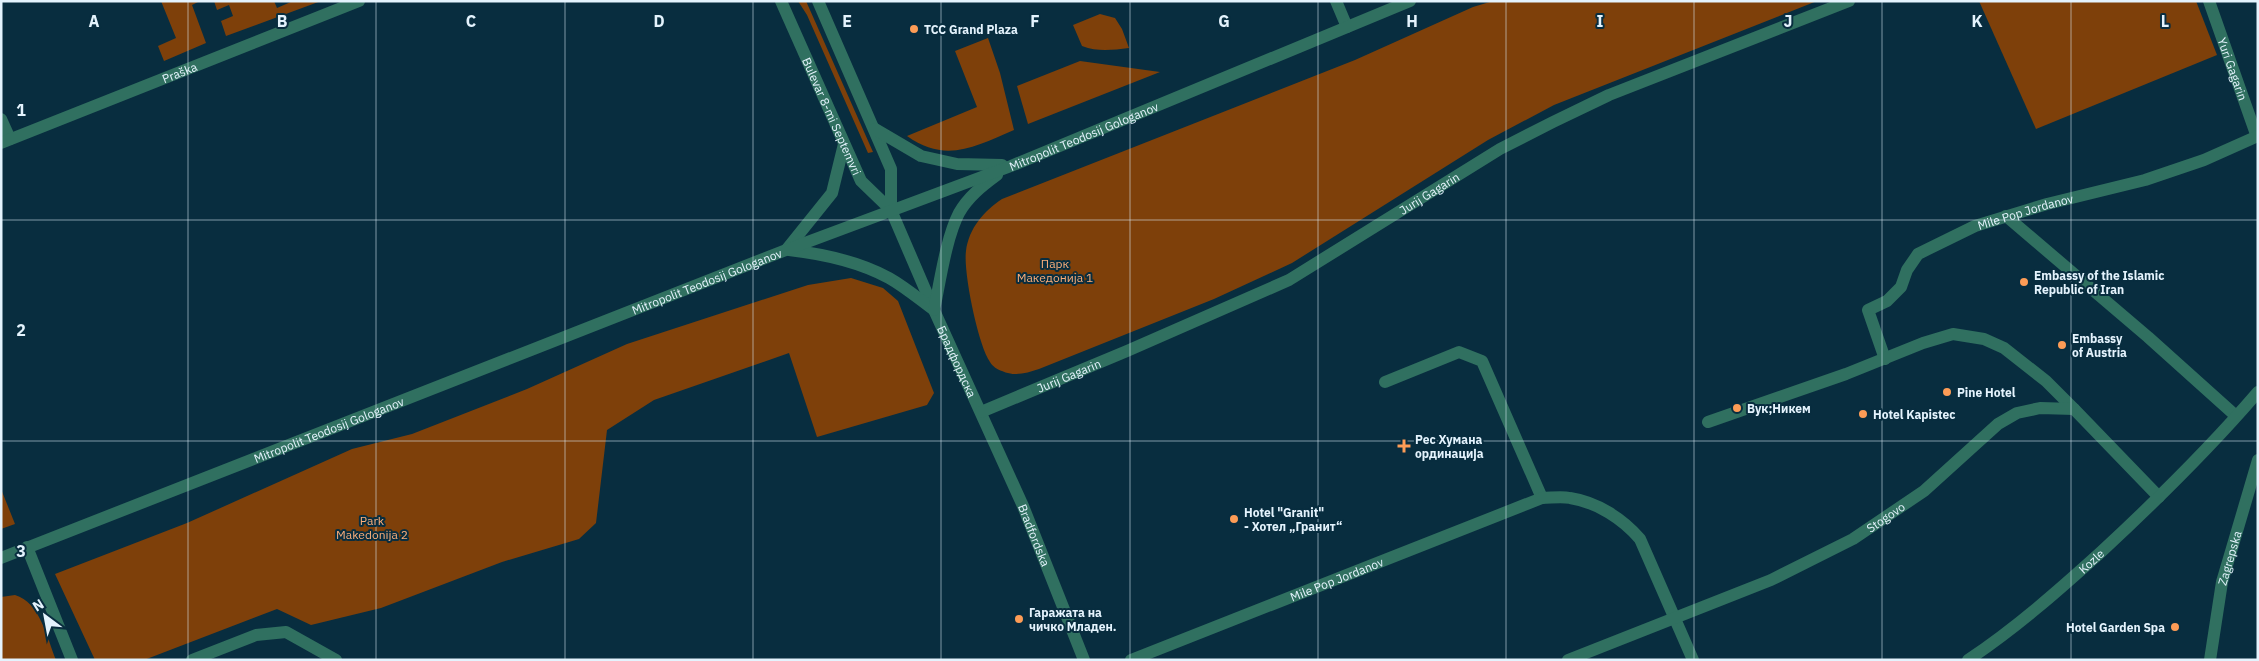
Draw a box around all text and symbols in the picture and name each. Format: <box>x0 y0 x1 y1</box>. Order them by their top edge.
text: A <box>89 11 100 31</box>
text: B <box>277 11 288 31</box>
text: C <box>466 11 476 31</box>
text: D <box>653 11 665 31</box>
text: E <box>842 11 852 31</box>
text: F <box>1030 11 1040 31</box>
text: G <box>1218 11 1230 31</box>
text: H <box>1406 11 1418 31</box>
text: I <box>1597 11 1604 31</box>
text: J <box>1784 11 1792 31</box>
text: K <box>1971 11 1983 31</box>
text: L <box>2161 11 2169 31</box>
place label: TCC Grand Plaza <box>924 22 1018 37</box>
marker: TCC Grand Plaza <box>908 23 920 35</box>
street label: Yuri Gagarin <box>2215 35 2251 102</box>
street label: Bulevar 8-mi Septemvri <box>799 55 865 177</box>
street label: Praška <box>160 58 200 86</box>
street label: Mitropolit Teodosij Gologanov <box>1007 98 1161 174</box>
text: 1 <box>16 100 26 120</box>
street label: Jurij Gagarin <box>1396 169 1462 217</box>
street label: Mile Pop Jordanov <box>1976 190 2075 232</box>
street label: Mitropolit Teodosij Gologanov <box>629 245 784 317</box>
park label: Парк Македонија 1 <box>1017 256 1093 285</box>
place label: Embassy of the Islamic Republic of Iran <box>2034 268 2164 297</box>
marker: Embassy of the Islamic Republic of Iran <box>2018 276 2030 288</box>
text: 2 <box>16 320 26 340</box>
street label: Брадфордска <box>935 323 980 400</box>
place label: Embassy of Austria <box>2072 331 2127 360</box>
marker: Embassy of Austria <box>2056 339 2068 351</box>
street label: Jurij Gagarin <box>1034 355 1103 395</box>
place label: Pine Hotel <box>1957 385 2016 400</box>
marker: Pine Hotel <box>1941 386 1953 398</box>
street label: Mitropolit Teodosij Gologanov <box>251 393 406 466</box>
place label: Вук;Никем <box>1747 401 1811 416</box>
marker: Вук;Никем <box>1731 402 1743 414</box>
place label: Hotel Kapistec <box>1873 407 1955 422</box>
marker: Hotel Kapistec <box>1857 408 1869 420</box>
place label: Рес Хумана ординација <box>1415 432 1484 461</box>
marker: Рес Хумана ординација <box>1397 439 1411 453</box>
street label: Stogovo <box>1863 499 1908 535</box>
street label: Bradfordska <box>1015 502 1054 569</box>
place label: Hotel "Granit" - Хотел „Гранит“ <box>1244 505 1342 534</box>
park label: Park Makedonija 2 <box>336 513 408 542</box>
marker: Hotel "Granit" - Хотел „Гранит“ <box>1228 513 1240 525</box>
street label: Zagrepska <box>2214 528 2244 587</box>
text: 3 <box>16 541 26 561</box>
street label: Kozle <box>2075 545 2107 576</box>
street label: Mile Pop Jordanov <box>1288 554 1386 604</box>
north arrow <box>20 591 70 641</box>
text: N <box>29 595 47 615</box>
place label: Гаражата на чичко Младен. <box>1029 605 1116 634</box>
marker: Гаражата на чичко Младен. <box>1013 613 1025 625</box>
place label: Hotel Garden Spa <box>2066 620 2165 635</box>
marker: Hotel Garden Spa <box>2169 621 2181 633</box>

